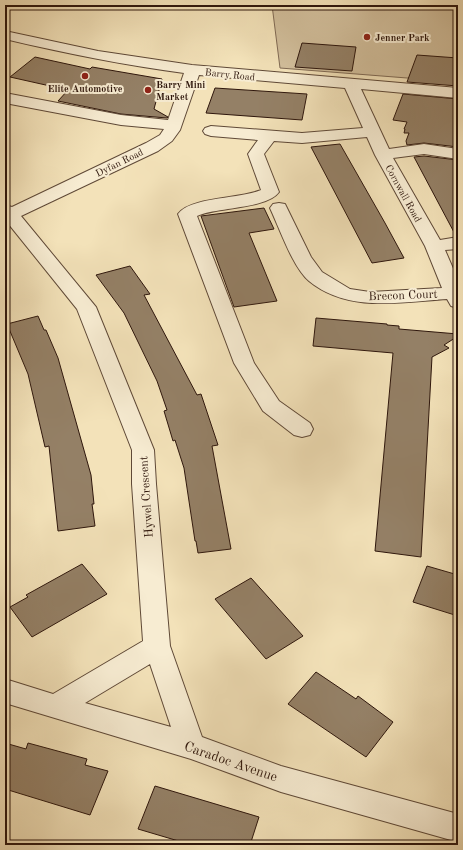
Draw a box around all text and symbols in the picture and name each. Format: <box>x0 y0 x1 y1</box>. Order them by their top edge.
marker: Jenner Park <box>362 32 372 42</box>
place label: Jenner Park <box>375 33 430 43</box>
street label: Barry Road <box>204 67 255 83</box>
marker: Elite Automotive <box>80 71 90 81</box>
place label: Barry Mini Market <box>156 80 205 102</box>
place label: Elite Automotive <box>48 84 123 94</box>
marker: Barry Mini Market <box>143 85 153 95</box>
street label: Dyfan Road <box>94 147 145 179</box>
street label: Cornwall Road <box>383 163 423 224</box>
street label: Brecon Court <box>368 289 438 303</box>
street label: Hywel Crescent <box>138 456 156 538</box>
street label: Caradoc Avenue <box>182 739 279 784</box>

